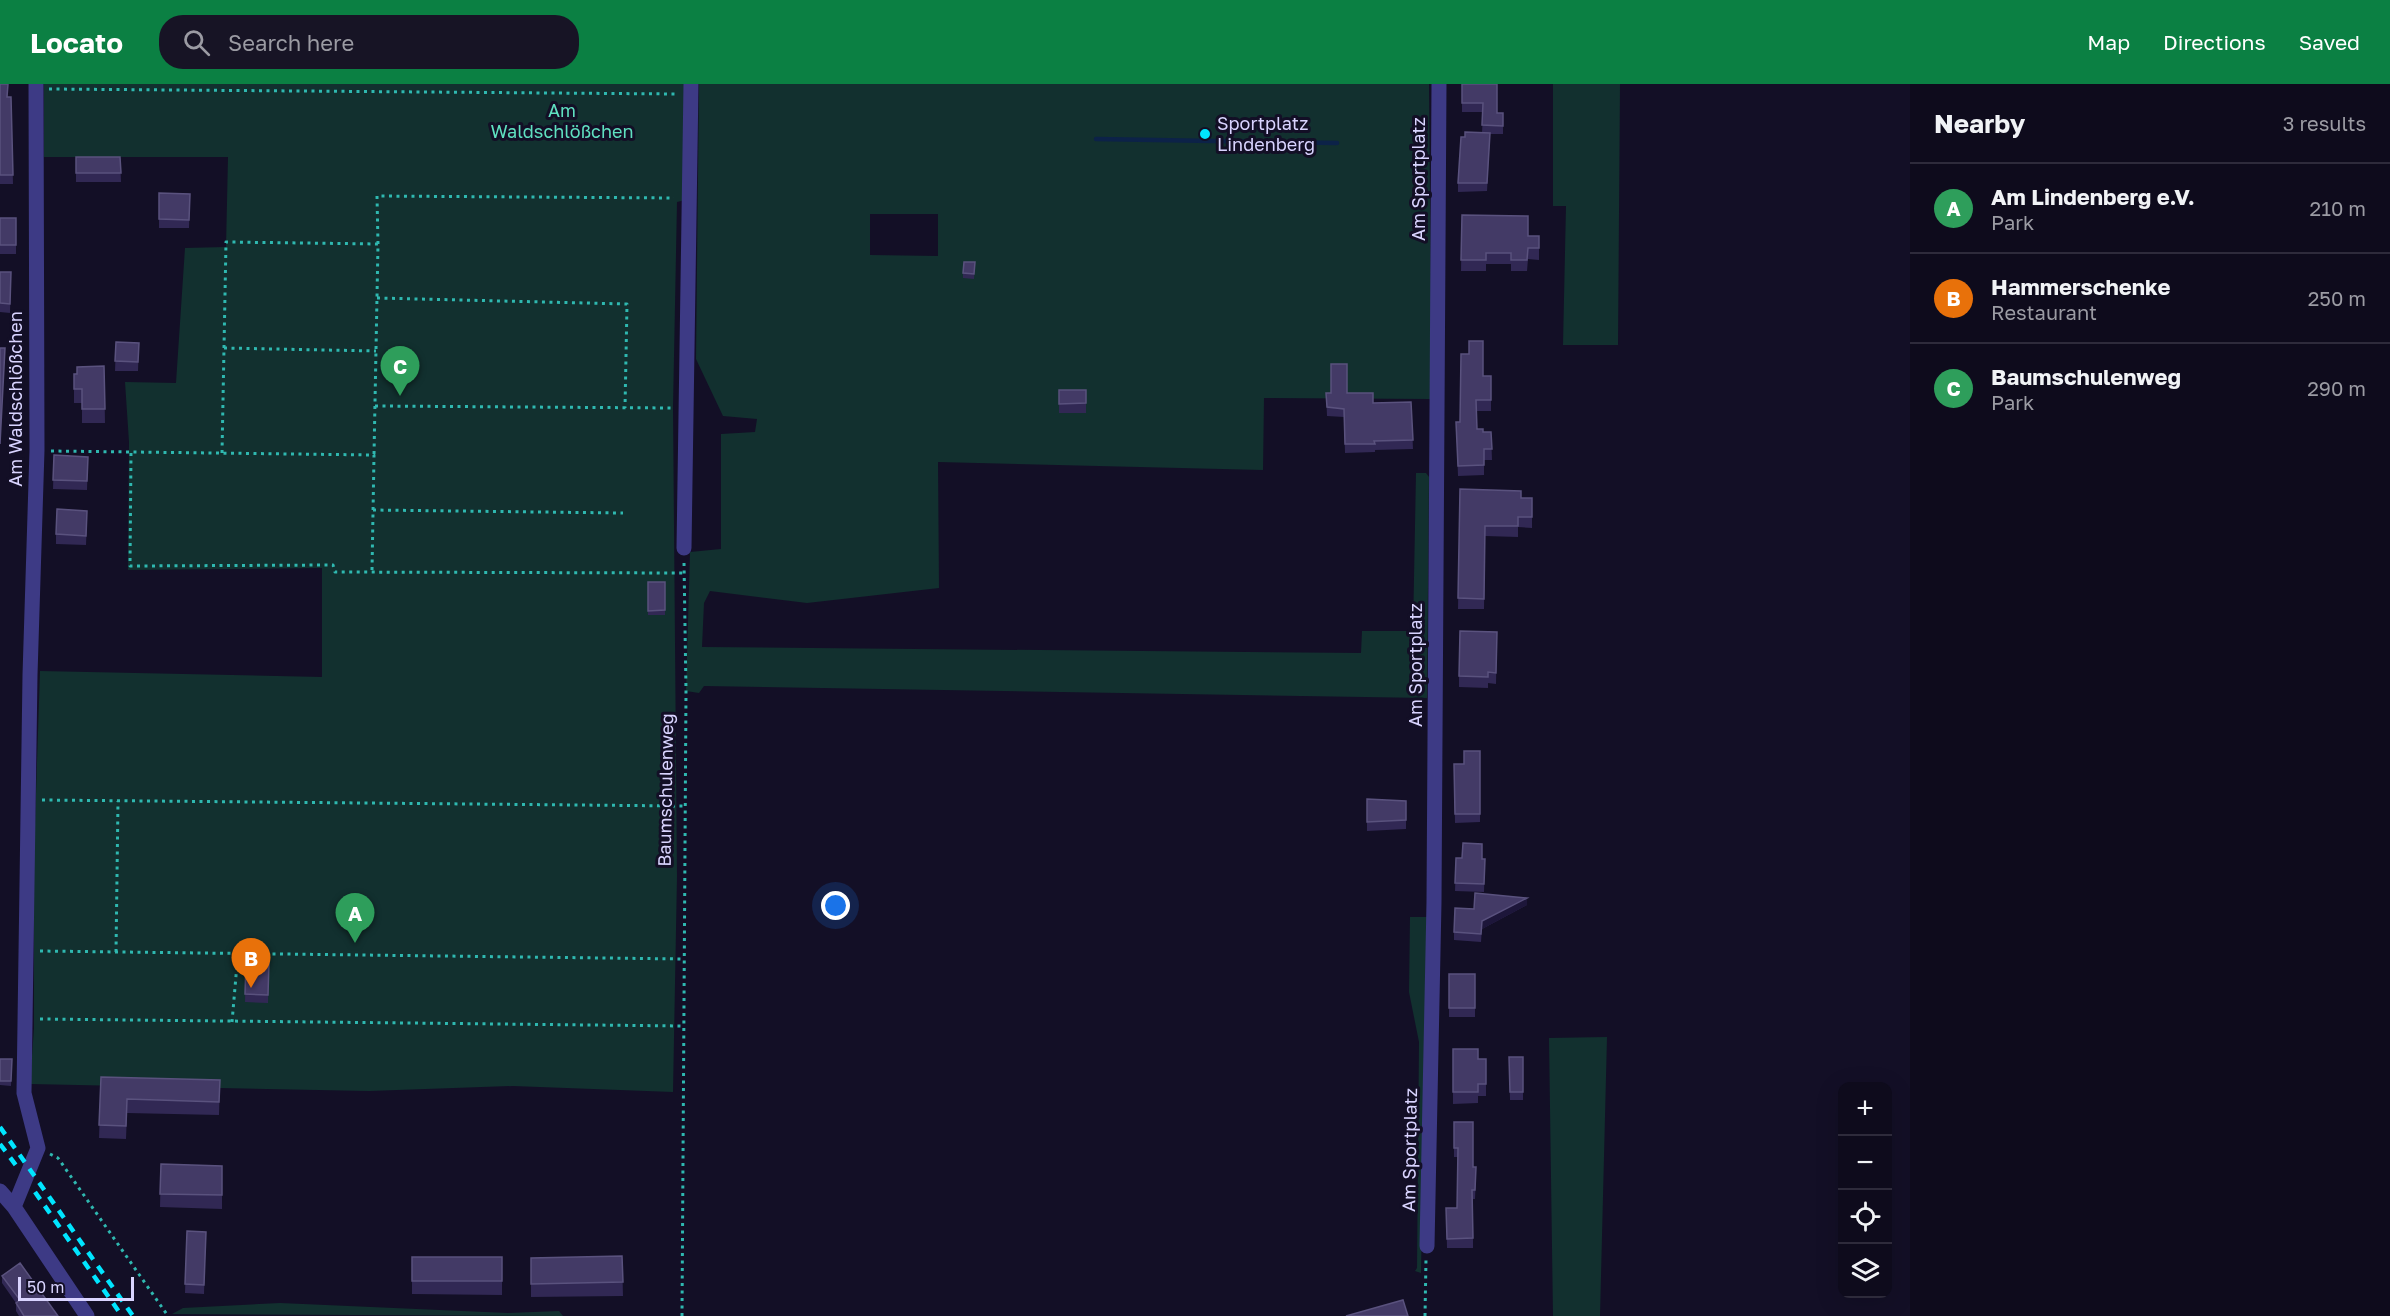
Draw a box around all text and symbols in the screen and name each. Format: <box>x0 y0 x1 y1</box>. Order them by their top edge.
search box <box>159 15 579 69</box>
text: Locato <box>30 26 123 59</box>
icon: search <box>180 26 213 59</box>
text: Search here <box>228 29 354 56</box>
text: Map <box>2087 29 2130 55</box>
text: Directions <box>2163 29 2266 55</box>
text: Saved <box>2299 29 2360 55</box>
park label: Am Waldschlößchen <box>490 99 634 142</box>
text: Nearby <box>1934 108 2025 139</box>
text: 3 results <box>2283 111 2366 135</box>
place label: Sportplatz Lindenberg <box>1217 112 1315 155</box>
street label: Am Sportplatz <box>1407 117 1429 241</box>
marker: Sportplatz Lindenberg <box>1198 127 1212 141</box>
text: Am Lindenberg e.V. <box>1991 183 2195 210</box>
text: A <box>1946 196 1961 220</box>
text: 210 m <box>2310 196 2366 220</box>
text: Park <box>1991 210 2034 234</box>
text: Hammerschenke <box>1991 273 2170 300</box>
text: B <box>1946 286 1961 310</box>
text: 250 m <box>2308 286 2366 310</box>
text: Restaurant <box>1991 300 2097 324</box>
street label: Am Waldschlößchen <box>4 311 26 487</box>
pin: C <box>380 346 420 396</box>
text: Baumschulenweg <box>1991 363 2181 390</box>
text: C <box>1946 376 1961 400</box>
text: 290 m <box>2307 376 2366 400</box>
text: Park <box>1991 390 2034 414</box>
street label: Am Sportplatz <box>1404 603 1426 727</box>
street label: Baumschulenweg <box>653 713 677 867</box>
your location <box>821 891 850 920</box>
pin: A <box>336 894 374 943</box>
pin: B <box>232 938 270 988</box>
map controls <box>1838 1082 1892 1298</box>
button: + <box>1838 1082 1892 1136</box>
street label: Am Sportplatz <box>1397 1088 1421 1212</box>
button: − <box>1838 1136 1892 1190</box>
button: locate <box>1838 1190 1892 1244</box>
button: layers <box>1838 1244 1892 1298</box>
scale bar <box>18 1274 134 1302</box>
text: 50 m <box>27 1277 64 1297</box>

